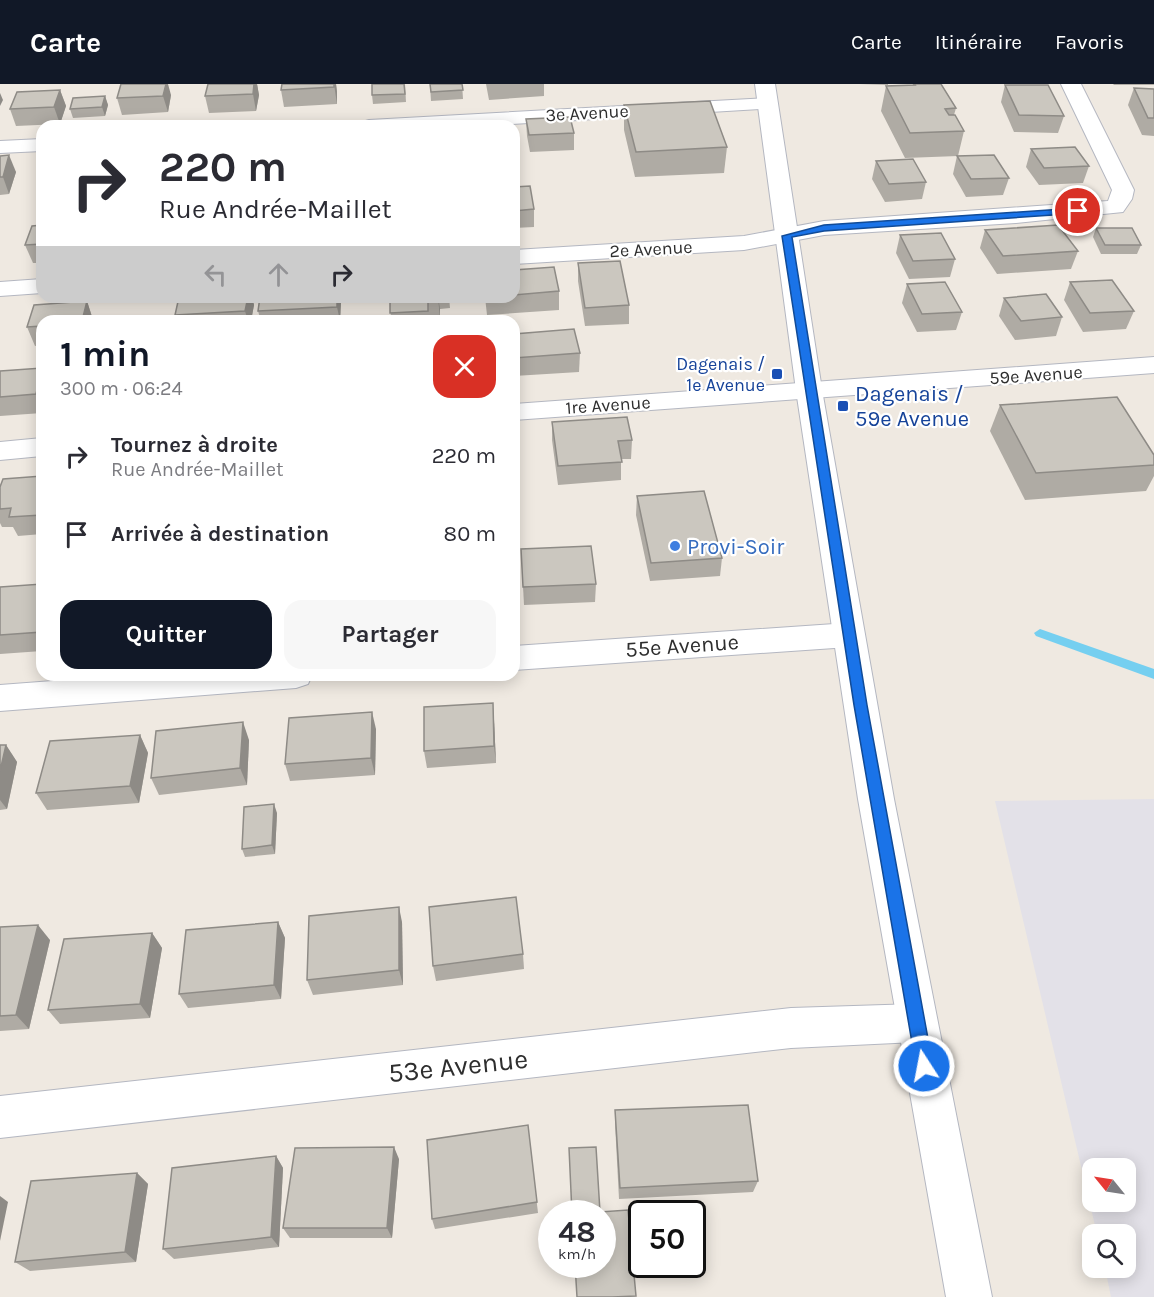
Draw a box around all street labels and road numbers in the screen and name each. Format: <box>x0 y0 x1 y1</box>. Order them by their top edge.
street label: 3e Avenue <box>545 100 629 126</box>
street label: 2e Avenue <box>609 236 693 262</box>
street label: 59e Avenue <box>989 361 1083 389</box>
street label: 1re Avenue <box>565 391 651 419</box>
street label: 55e Avenue <box>624 629 740 663</box>
street label: 53e Avenue <box>387 1043 529 1089</box>

